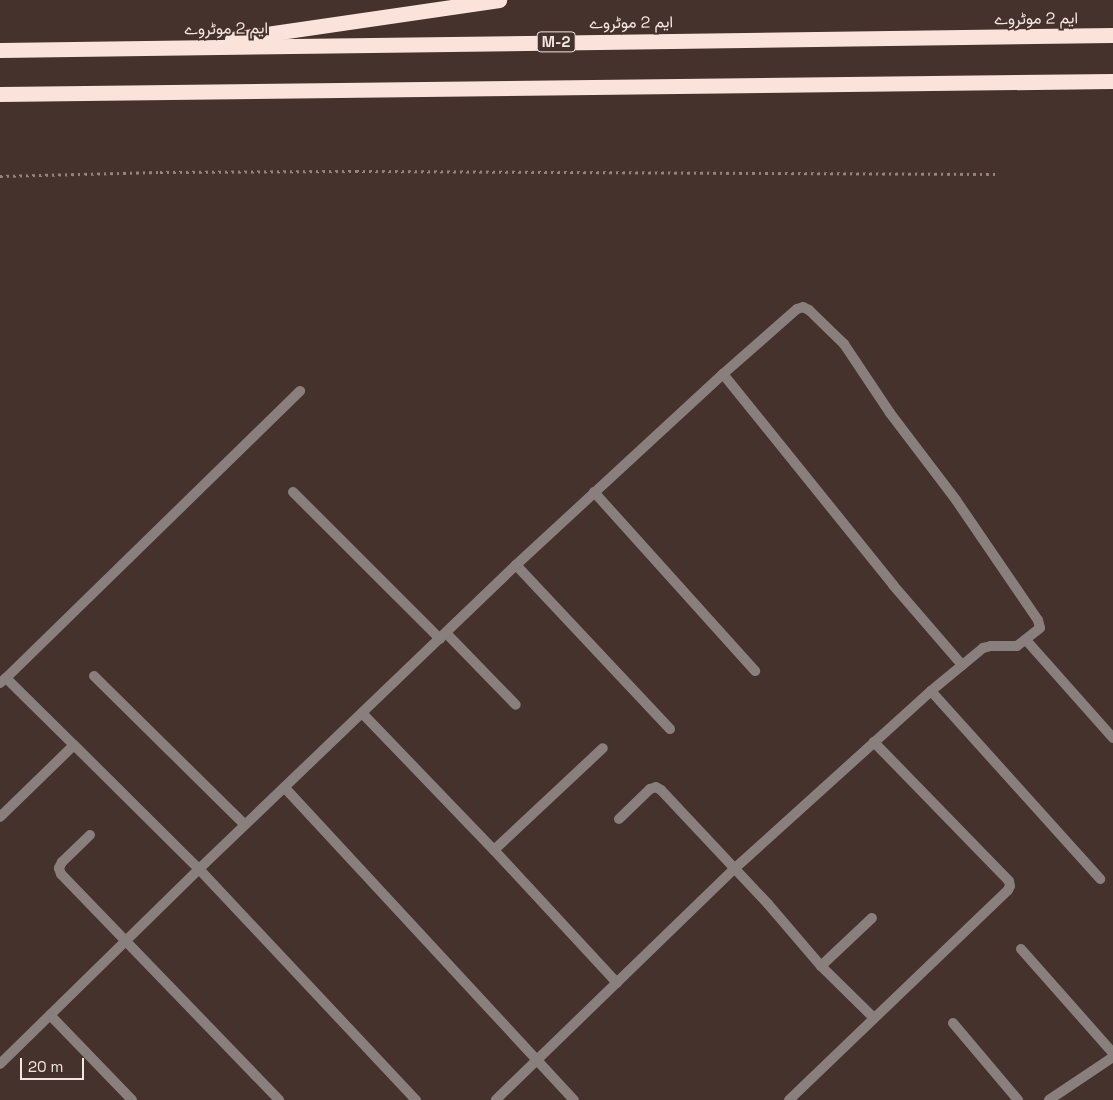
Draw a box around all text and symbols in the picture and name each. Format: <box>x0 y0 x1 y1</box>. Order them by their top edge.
street label: ایم 2 موٹروے <box>994 9 1078 29</box>
street label: ایم 2 موٹروے <box>589 13 673 33</box>
street label: ایم 2 موٹروے <box>184 19 268 39</box>
road number: M-2 <box>536 30 576 54</box>
scale bar <box>22 1048 86 1080</box>
text: 20 m <box>28 1057 63 1076</box>

